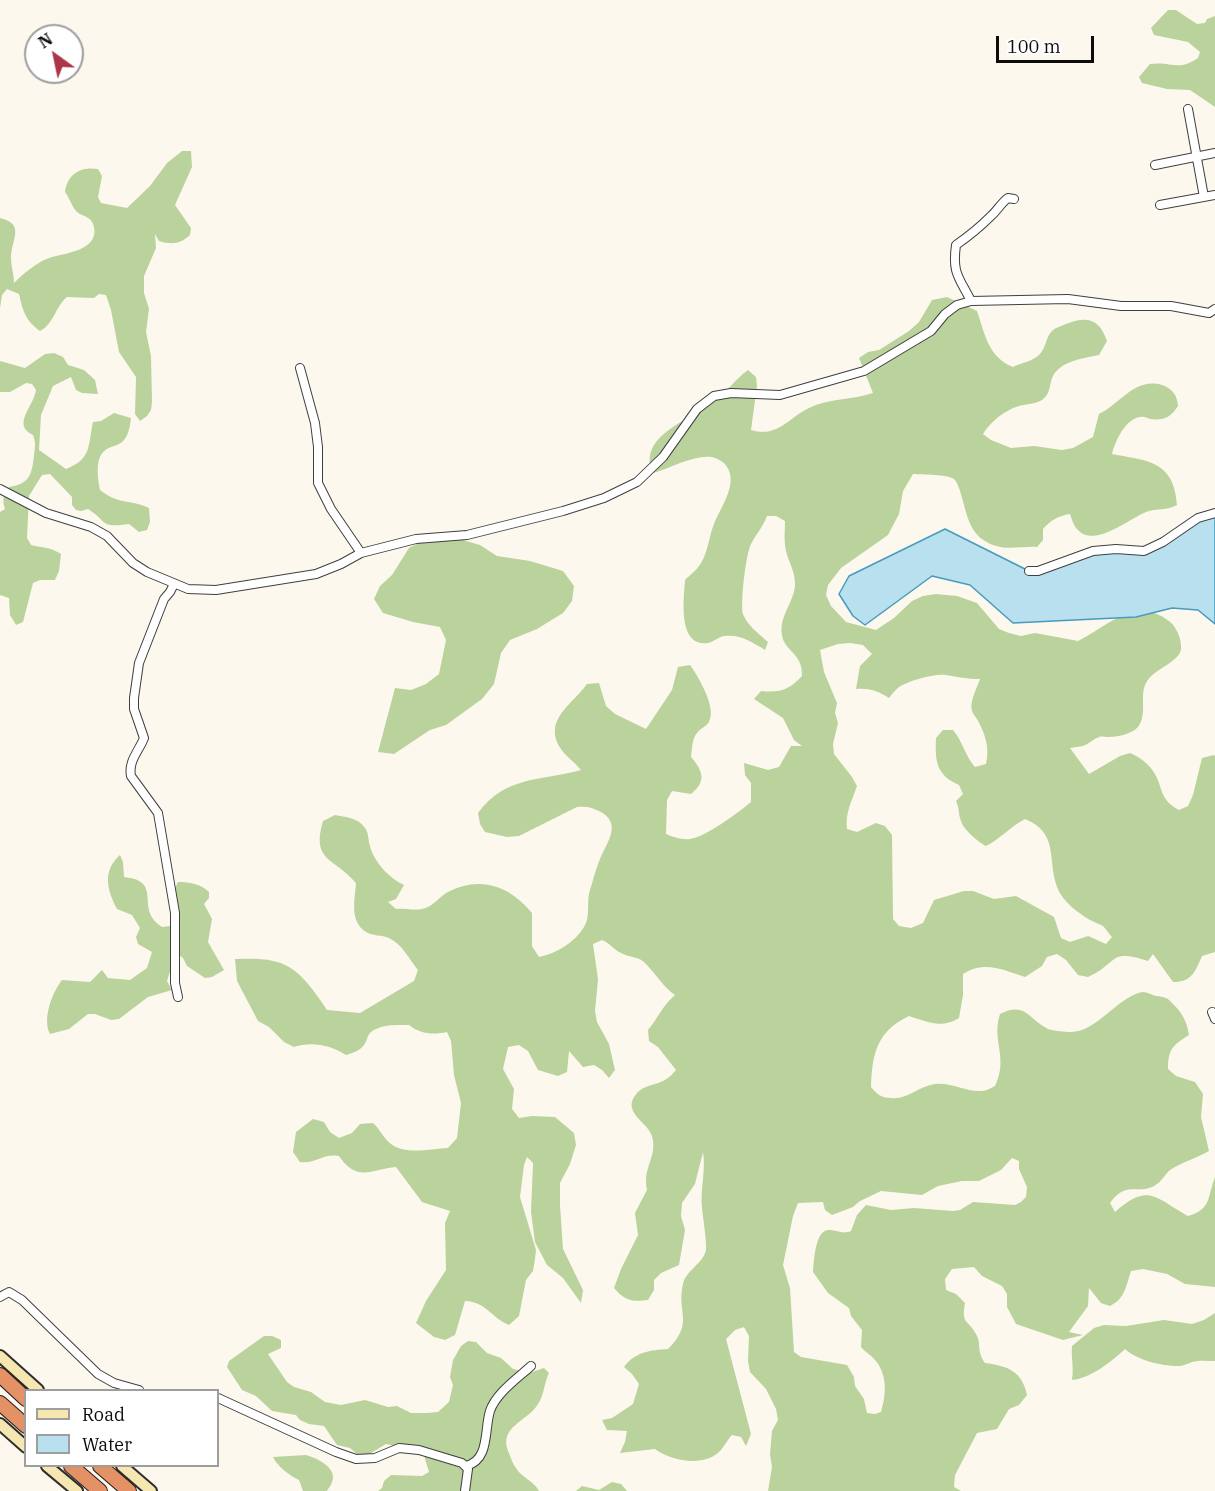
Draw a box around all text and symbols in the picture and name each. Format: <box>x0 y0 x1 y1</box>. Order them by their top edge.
north arrow <box>24 24 84 84</box>
scale bar <box>999 24 1096 62</box>
text: N <box>35 29 56 52</box>
text: 100 m <box>1007 35 1061 58</box>
legend <box>24 1389 219 1467</box>
text: Road <box>82 1403 125 1426</box>
text: Water <box>82 1433 132 1456</box>

